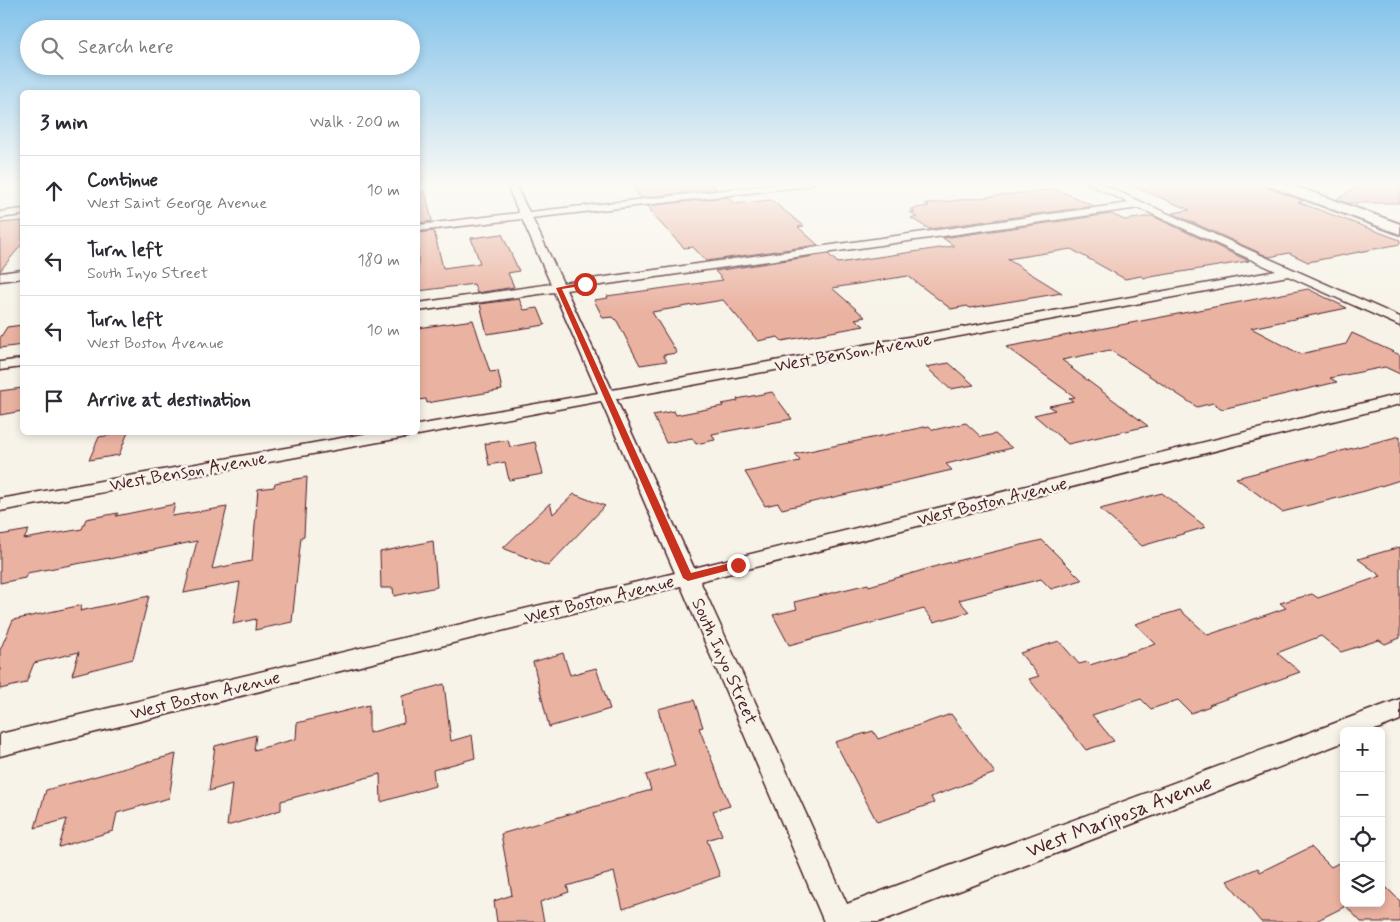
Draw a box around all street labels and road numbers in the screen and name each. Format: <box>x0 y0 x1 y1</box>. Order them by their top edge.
street label: West Benson Avenue <box>773 327 934 379</box>
street label: West Benson Avenue <box>108 446 269 498</box>
street label: West Boston Avenue <box>915 472 1070 532</box>
street label: West Boston Avenue <box>522 570 677 630</box>
street label: South Inyo Street <box>685 594 763 729</box>
street label: West Boston Avenue <box>128 666 283 726</box>
street label: West Mariposa Avenue <box>1022 769 1216 865</box>

